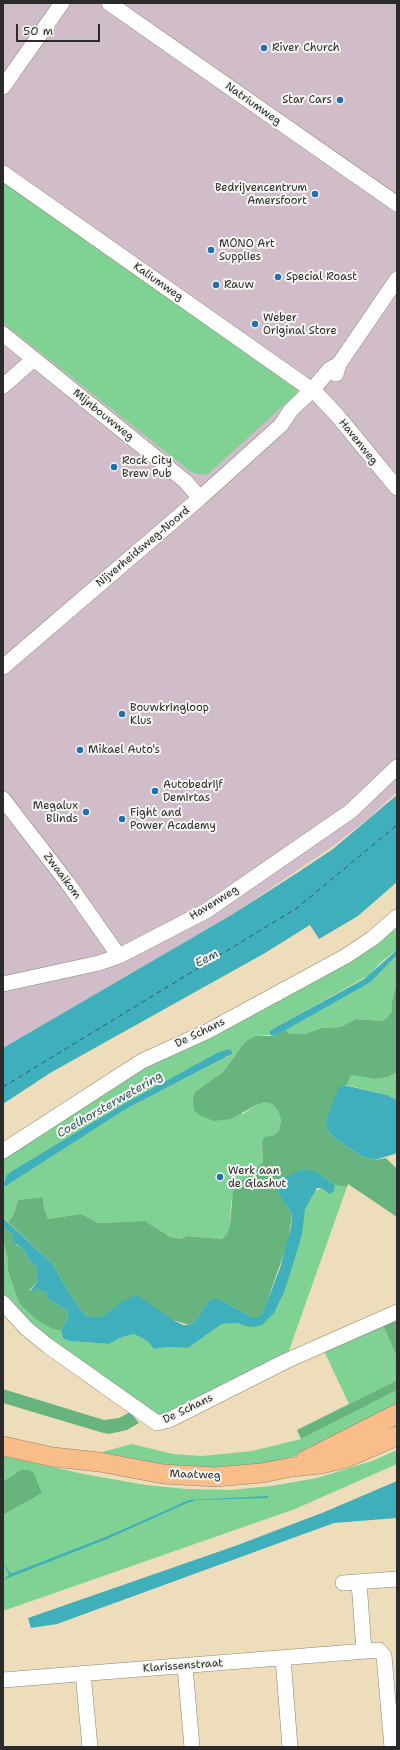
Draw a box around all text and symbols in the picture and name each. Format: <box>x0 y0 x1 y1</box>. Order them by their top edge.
scale bar <box>18 16 102 42</box>
text: 50 m <box>23 23 53 39</box>
place label: River Church <box>272 41 340 55</box>
marker: River Church <box>259 43 269 53</box>
street label: Natriumweg <box>222 80 284 128</box>
place label: Star Cars <box>282 93 332 107</box>
marker: Star Cars <box>335 95 345 105</box>
place label: Bedrijvencentrum Amersfoort <box>215 181 307 207</box>
marker: Bedrijvencentrum Amersfoort <box>310 189 320 199</box>
place label: MONO Art Supplies <box>219 237 275 263</box>
marker: MONO Art Supplies <box>206 245 216 255</box>
street label: Kaliumweg <box>131 260 185 304</box>
place label: Special Roast <box>286 270 357 284</box>
marker: Special Roast <box>273 272 283 282</box>
place label: Rauw <box>224 278 254 292</box>
marker: Rauw <box>211 280 221 290</box>
place label: Weber Original Store <box>263 311 337 337</box>
marker: Weber Original Store <box>250 319 260 329</box>
street label: Mijnbouwweg <box>70 386 136 444</box>
street label: Havenweg <box>336 416 380 468</box>
place label: Rock City Brew Pub <box>122 454 172 480</box>
marker: Rock City Brew Pub <box>109 462 119 472</box>
street label: Nijverheidsweg-Noord <box>93 504 193 590</box>
place label: Bouwkringloop Klus <box>130 701 209 727</box>
marker: Bouwkringloop Klus <box>117 709 127 719</box>
place label: Mikael Auto's <box>88 743 160 757</box>
marker: Mikael Auto's <box>75 745 85 755</box>
place label: Autobedrijf Demirtas <box>163 778 223 804</box>
marker: Autobedrijf Demirtas <box>150 786 160 796</box>
place label: Megalux Blinds <box>33 799 78 825</box>
place label: Fight and Power Academy <box>130 806 216 832</box>
marker: Megalux Blinds <box>81 807 91 817</box>
marker: Fight and Power Academy <box>117 814 127 824</box>
street label: Zwaaikom <box>40 850 84 902</box>
street label: Havenweg <box>187 883 241 923</box>
water label: Eem <box>193 947 221 971</box>
street label: De Schans <box>173 1015 227 1051</box>
water label: Coelhorsterwetering <box>55 1069 165 1141</box>
place label: Werk aan de Glashut <box>228 1164 286 1190</box>
marker: Werk aan de Glashut <box>215 1172 225 1182</box>
street label: De Schans <box>161 1391 215 1427</box>
street label: Maatweg <box>169 1468 221 1482</box>
street label: Klarissenstraat <box>142 1657 224 1675</box>

